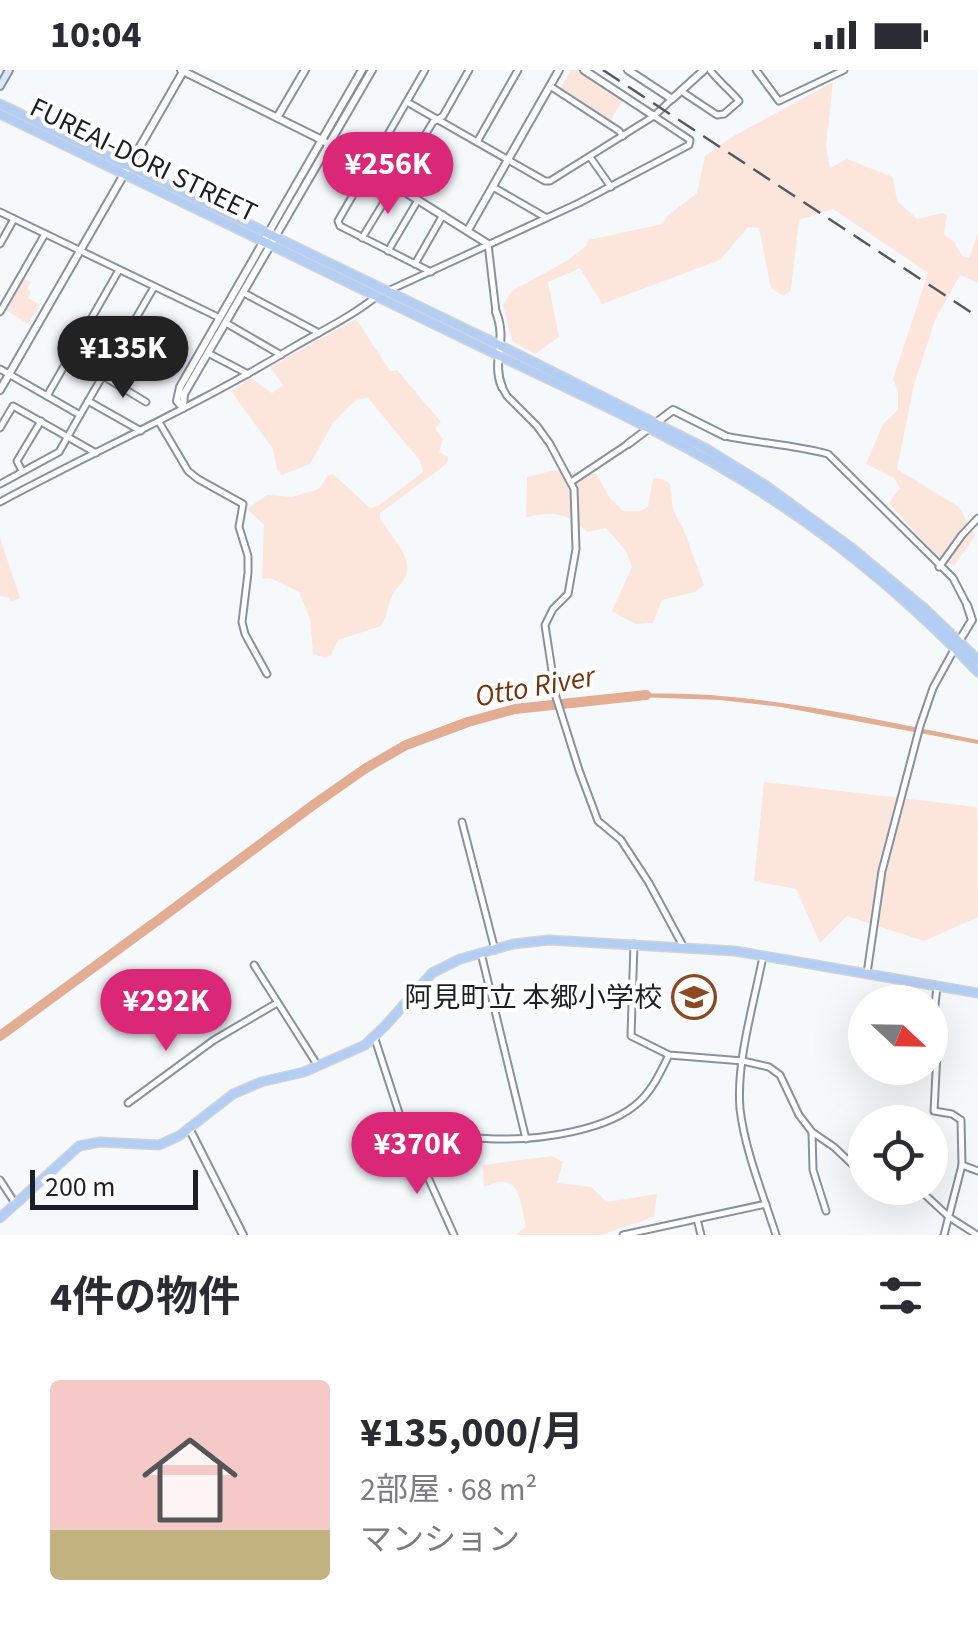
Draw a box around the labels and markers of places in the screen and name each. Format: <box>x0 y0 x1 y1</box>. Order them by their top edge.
pin: ¥256K <box>318 132 458 217</box>
pin: ¥135K <box>53 316 193 401</box>
pin: ¥292K <box>96 969 236 1054</box>
school or university icon: 阿見町立 本郷小学校 <box>671 974 717 1020</box>
place label: 阿見町立 本郷小学校 <box>404 978 662 1018</box>
pin: ¥370K <box>347 1112 487 1197</box>

